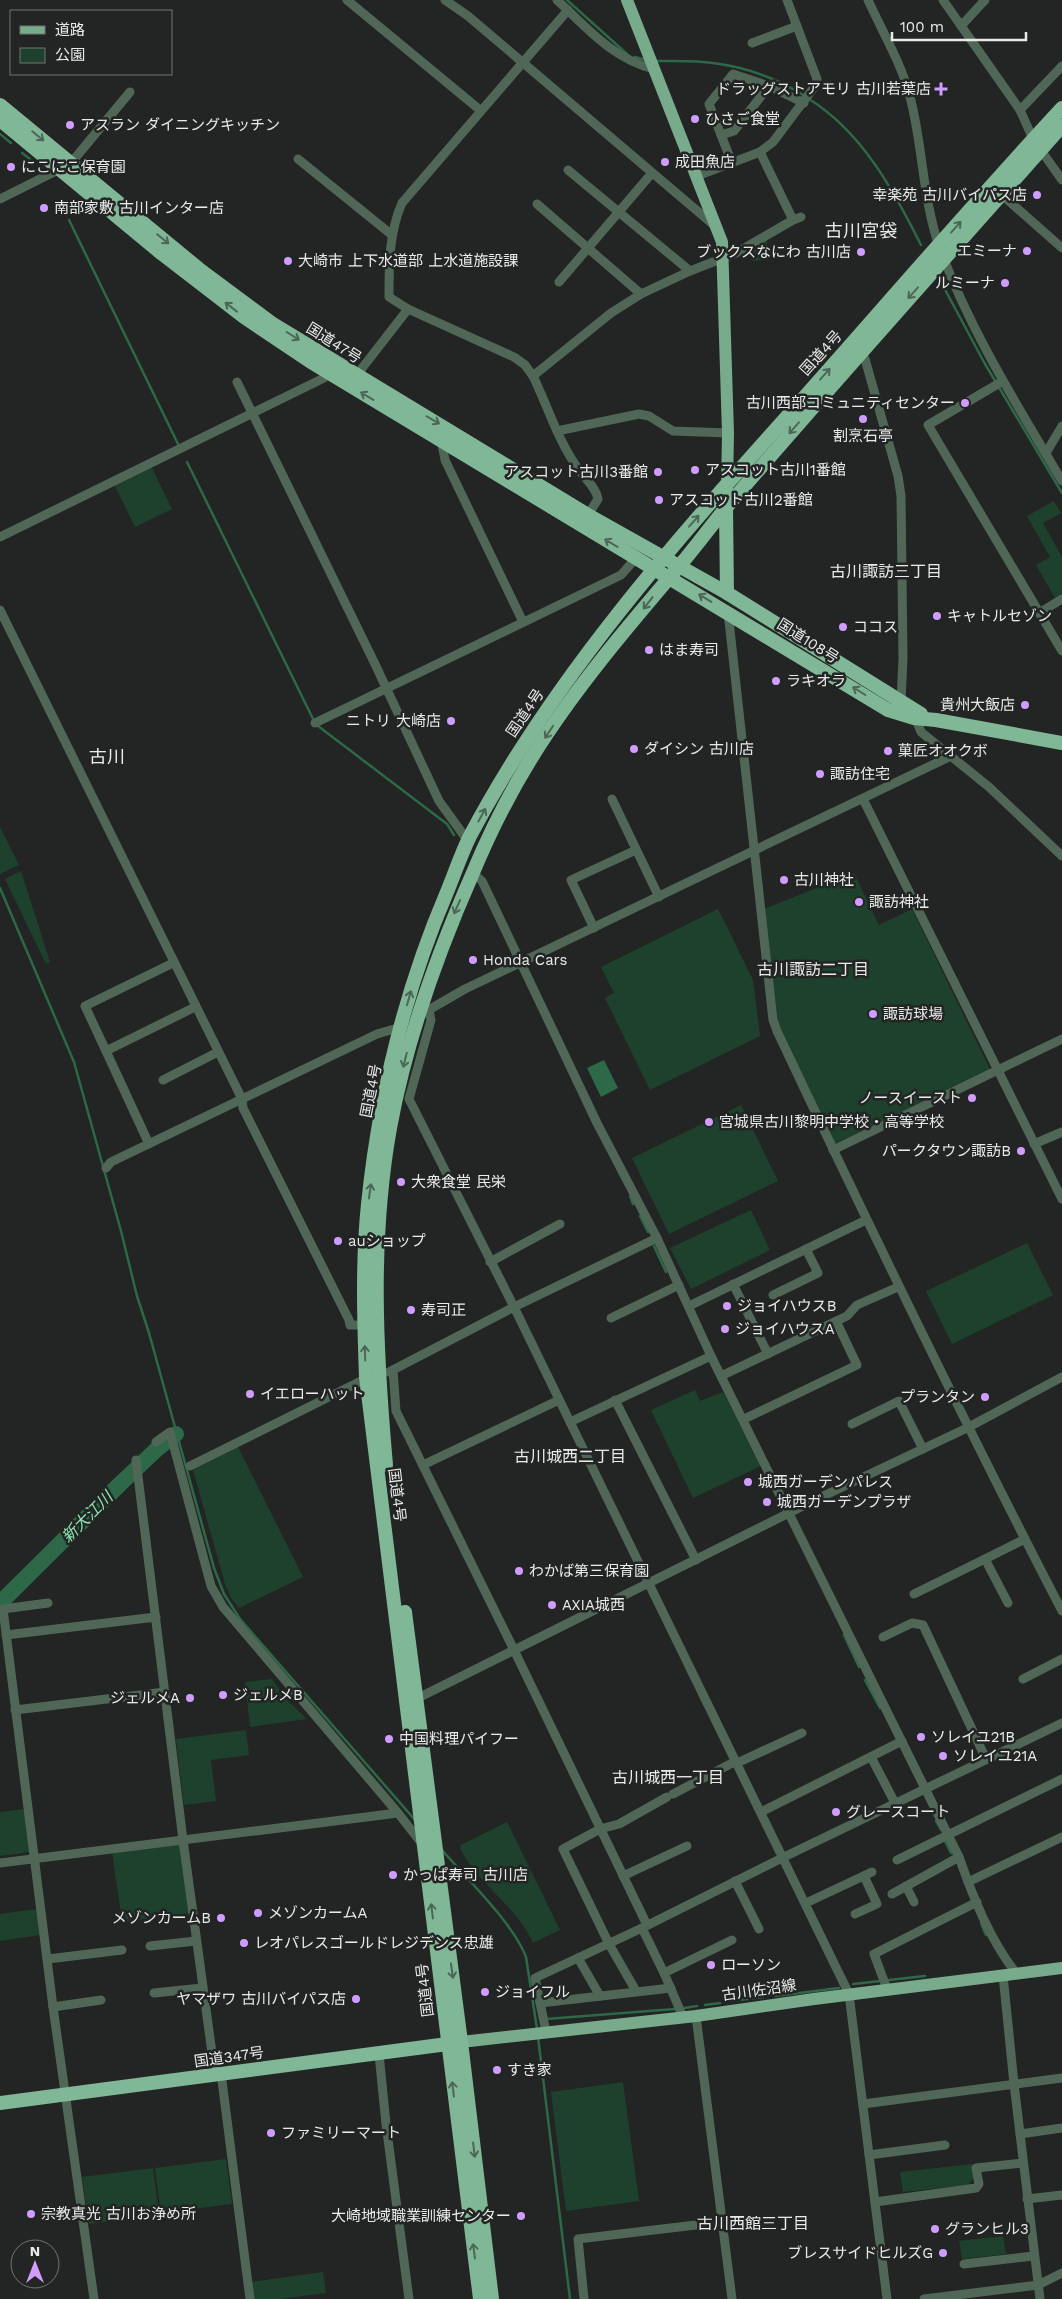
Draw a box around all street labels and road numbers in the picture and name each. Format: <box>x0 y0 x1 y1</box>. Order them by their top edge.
street label: 国道47号 <box>303 319 365 367</box>
street label: 国道4号 <box>796 327 846 379</box>
street label: 国道108号 <box>774 615 842 667</box>
street label: 国道4号 <box>502 686 548 740</box>
street label: 国道4号 <box>357 1063 385 1119</box>
street label: 国道4号 <box>385 1467 409 1523</box>
street label: 国道4号 <box>413 1962 437 2018</box>
street label: 古川佐沼線 <box>721 1976 797 2004</box>
street label: 国道347号 <box>193 2043 265 2071</box>

